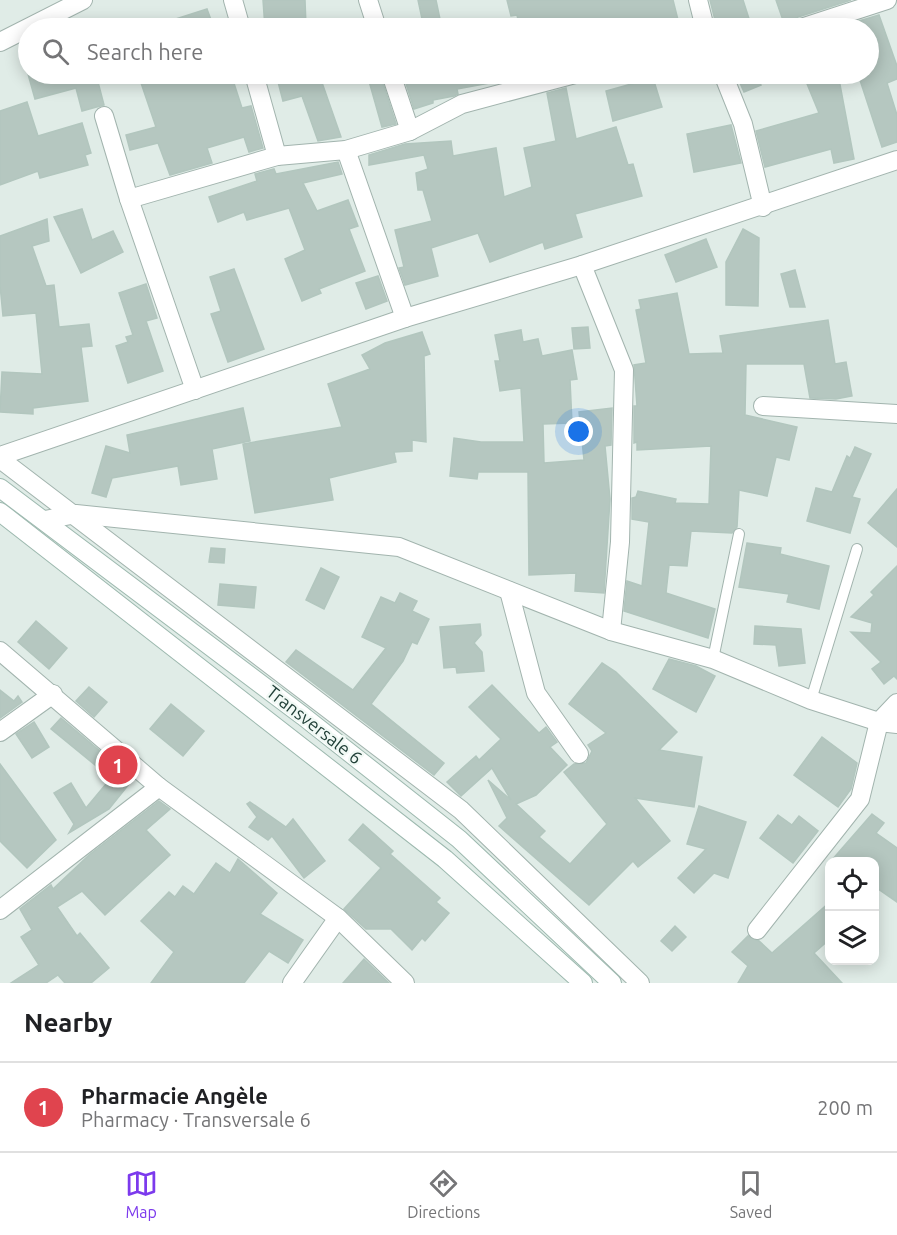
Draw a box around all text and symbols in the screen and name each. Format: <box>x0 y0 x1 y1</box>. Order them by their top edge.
search box <box>18 18 879 84</box>
icon: search <box>39 35 72 68</box>
text: Search here <box>87 39 203 64</box>
your location <box>564 417 593 446</box>
street label: Transversale 6 <box>263 681 366 768</box>
pin: 1 <box>98 742 138 788</box>
map controls <box>825 857 879 965</box>
button: locate <box>825 857 879 911</box>
button: layers <box>825 911 879 965</box>
text: Nearby <box>24 1008 112 1037</box>
text: Pharmacie Angèle <box>81 1083 268 1108</box>
text: 1 <box>38 1096 49 1119</box>
text: 200 m <box>817 1096 873 1119</box>
text: Pharmacy · Transversale 6 <box>81 1108 311 1131</box>
tab: Map <box>125 1167 158 1221</box>
tab: Directions <box>407 1167 480 1221</box>
tab: Saved <box>730 1167 772 1221</box>

